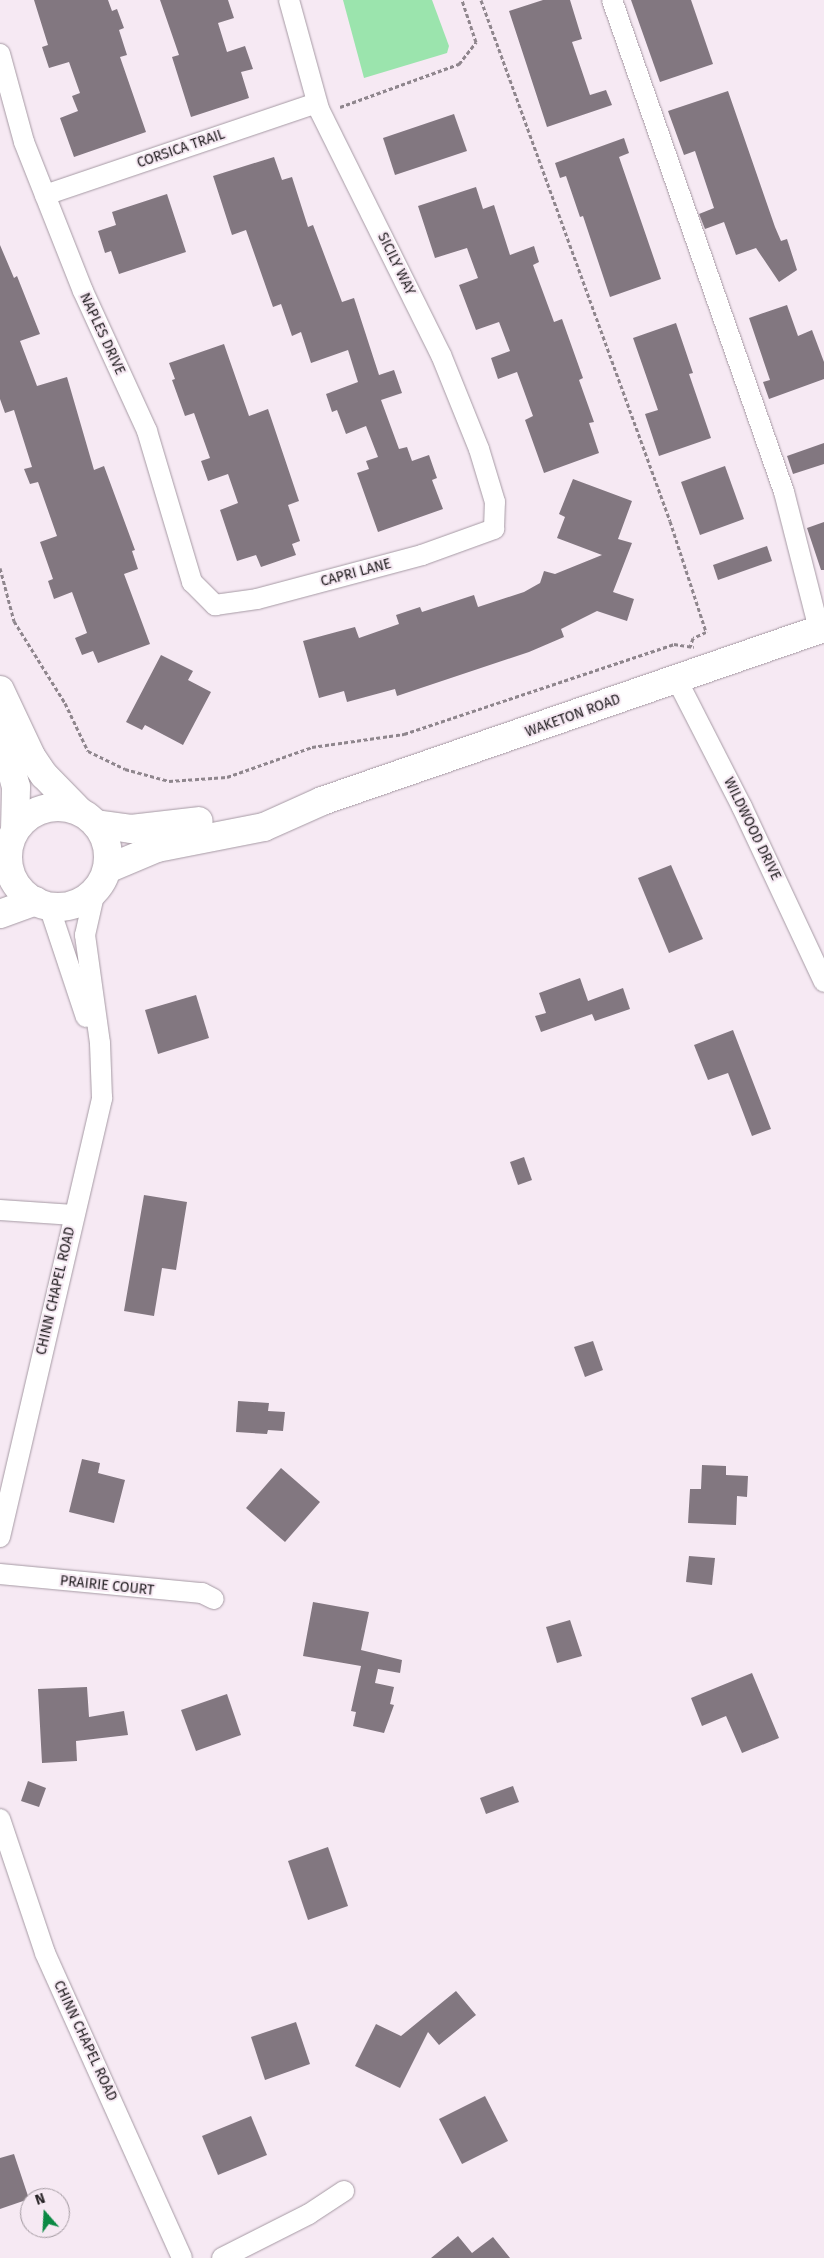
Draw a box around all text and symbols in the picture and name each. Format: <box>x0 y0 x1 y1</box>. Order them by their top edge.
street label: CORSICA TRAIL <box>135 126 227 172</box>
street label: SICILY WAY <box>374 230 418 298</box>
street label: NAPLES DRIVE <box>76 290 128 378</box>
street label: CAPRI LANE <box>319 556 393 590</box>
street label: WAKETON ROAD <box>523 691 623 741</box>
street label: WILDWOOD DRIVE <box>720 775 784 883</box>
street label: CHINN CHAPEL ROAD <box>33 1225 79 1357</box>
street label: PRAIRIE COURT <box>59 1573 155 1599</box>
street label: CHINN CHAPEL ROAD <box>50 1978 120 2104</box>
north arrow <box>20 2188 70 2238</box>
text: N <box>33 2190 47 2209</box>

